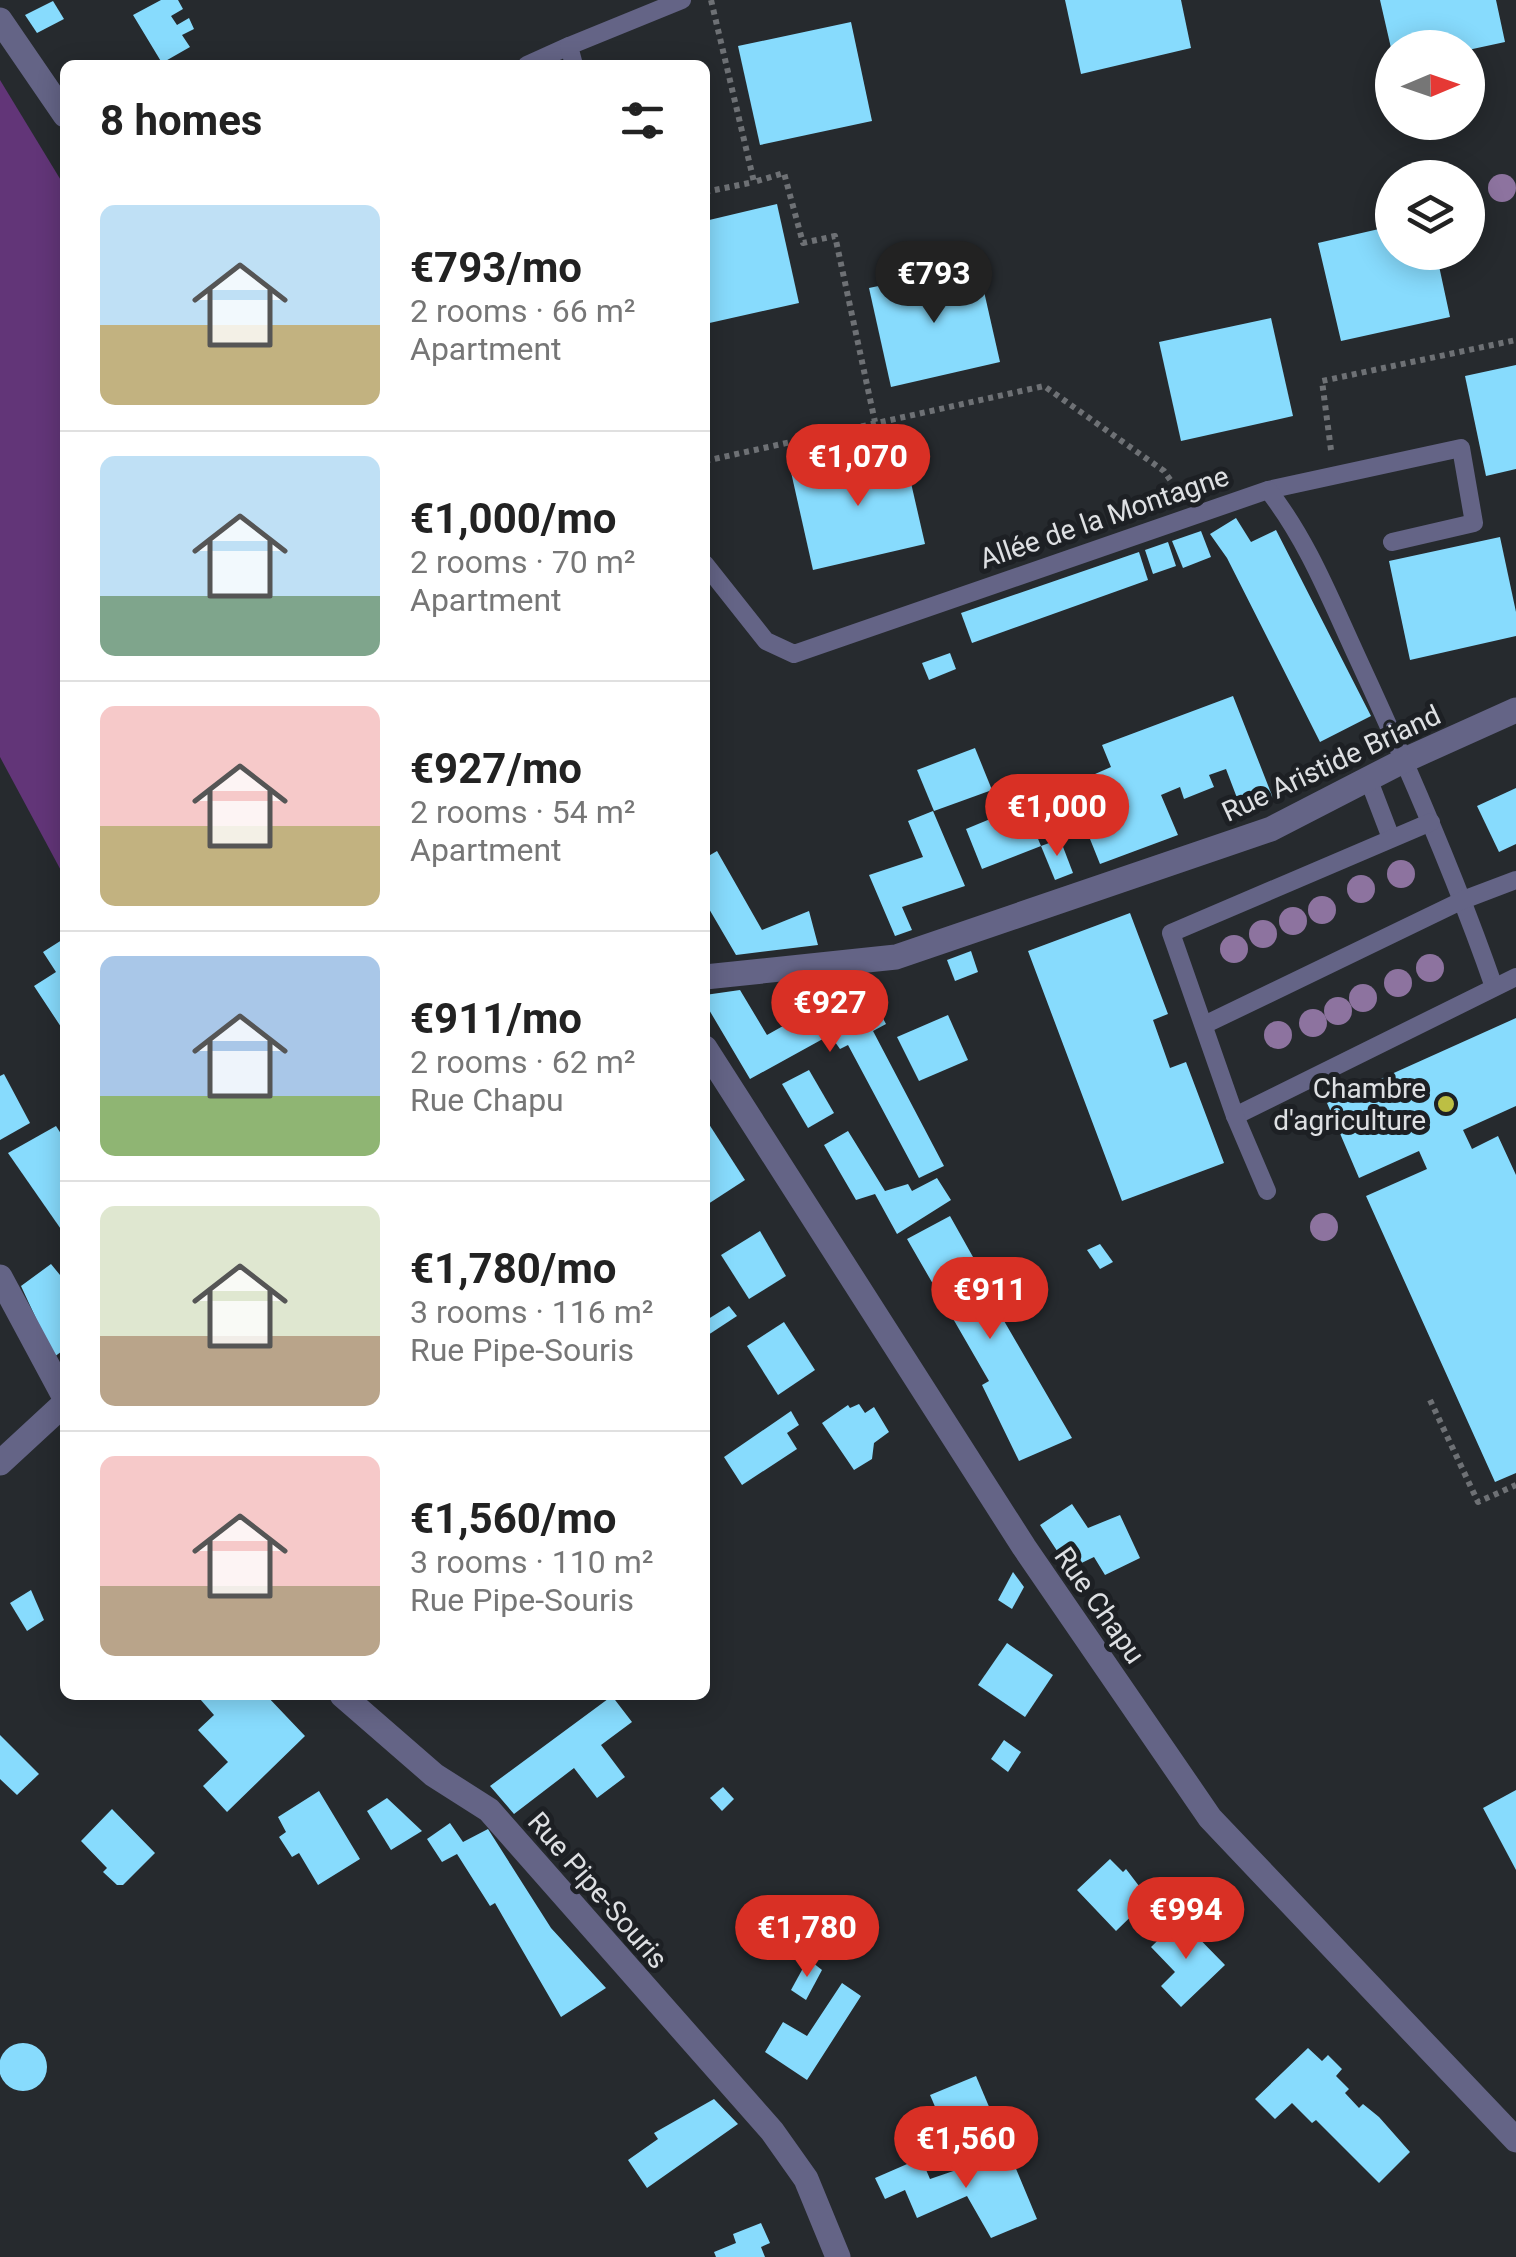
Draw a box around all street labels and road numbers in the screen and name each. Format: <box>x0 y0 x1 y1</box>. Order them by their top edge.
street label: Allée de la Montagne <box>975 459 1233 576</box>
street label: Rue Aristide Briand <box>1217 698 1446 829</box>
street label: Rue Chapu <box>1047 1541 1152 1670</box>
street label: Rue Pipe-Souris <box>521 1806 674 1975</box>

